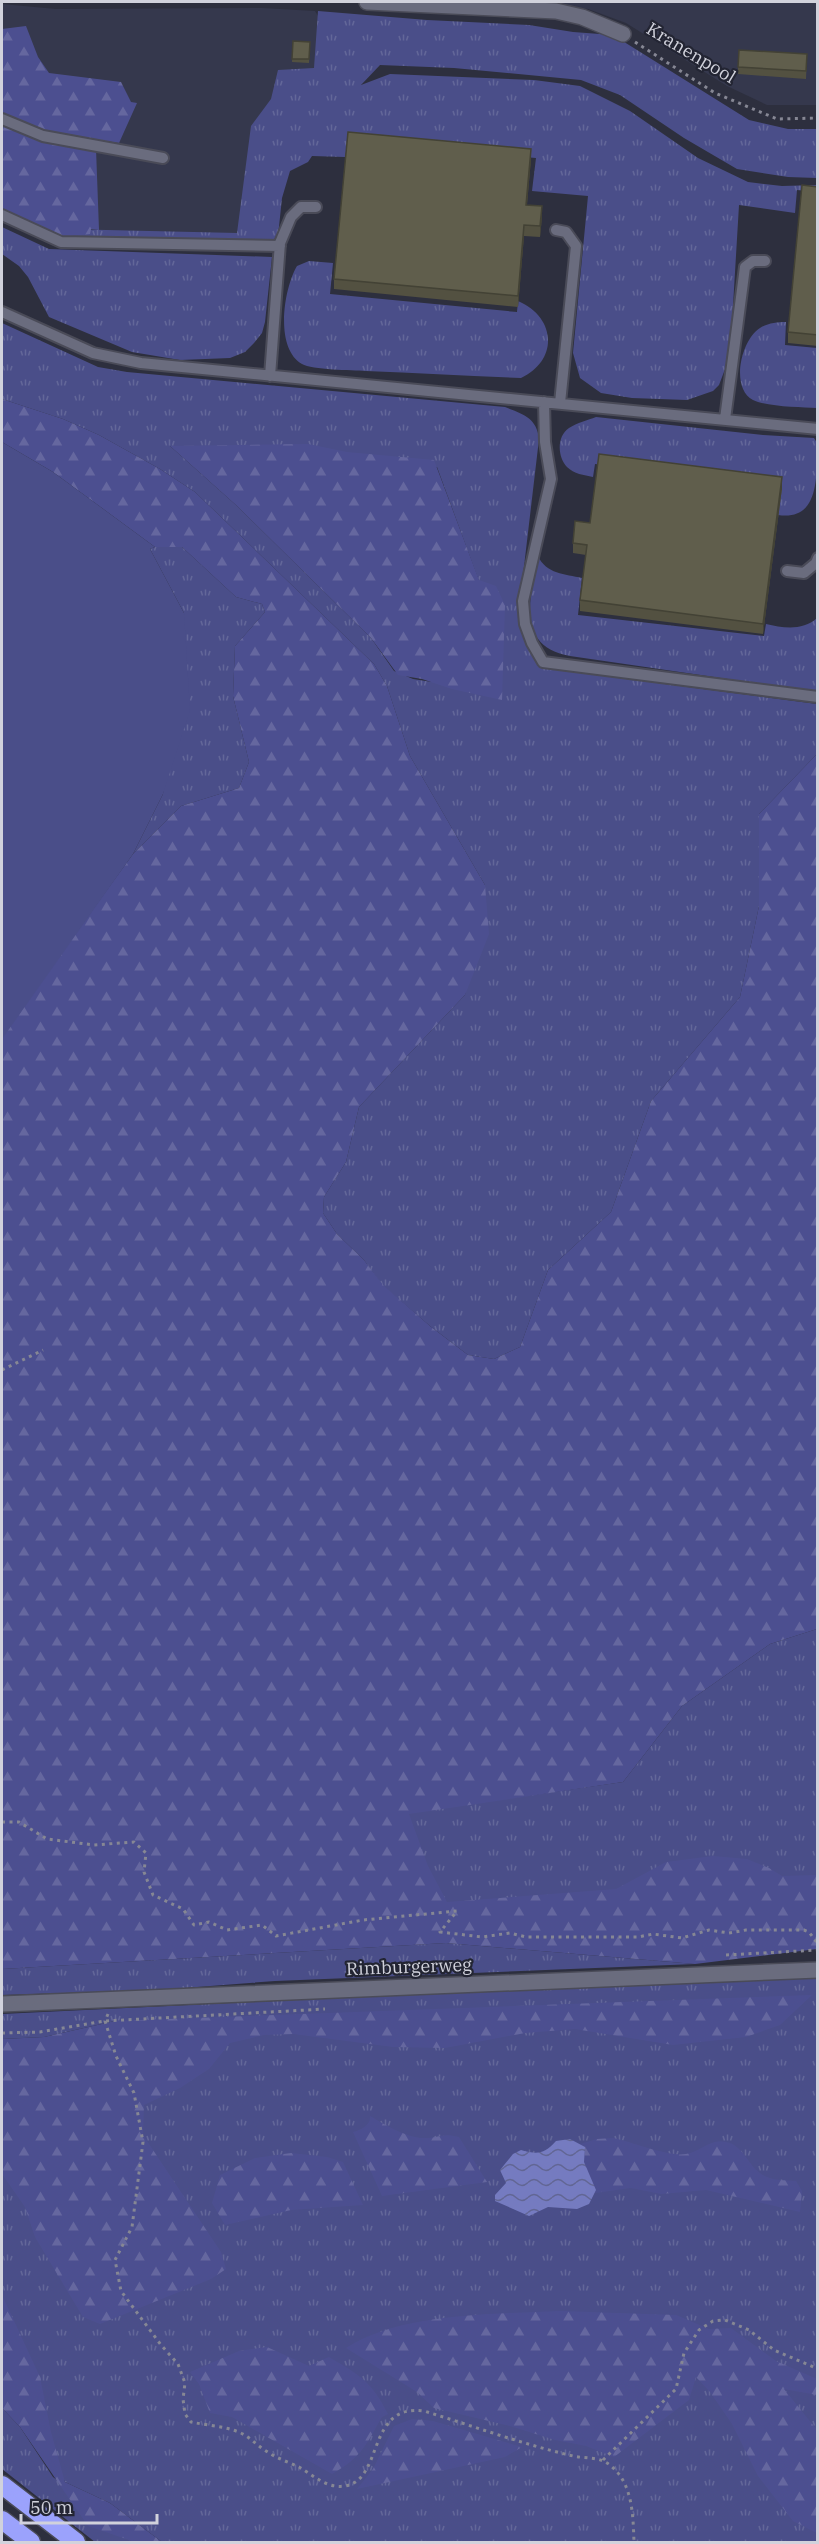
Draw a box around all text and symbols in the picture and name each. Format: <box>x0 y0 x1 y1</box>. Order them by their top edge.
street label: Kranenpool <box>642 17 740 88</box>
street label: Rimburgerweg <box>346 1953 473 1980</box>
scale bar <box>21 2487 158 2525</box>
text: 50 m <box>30 2496 73 2519</box>

